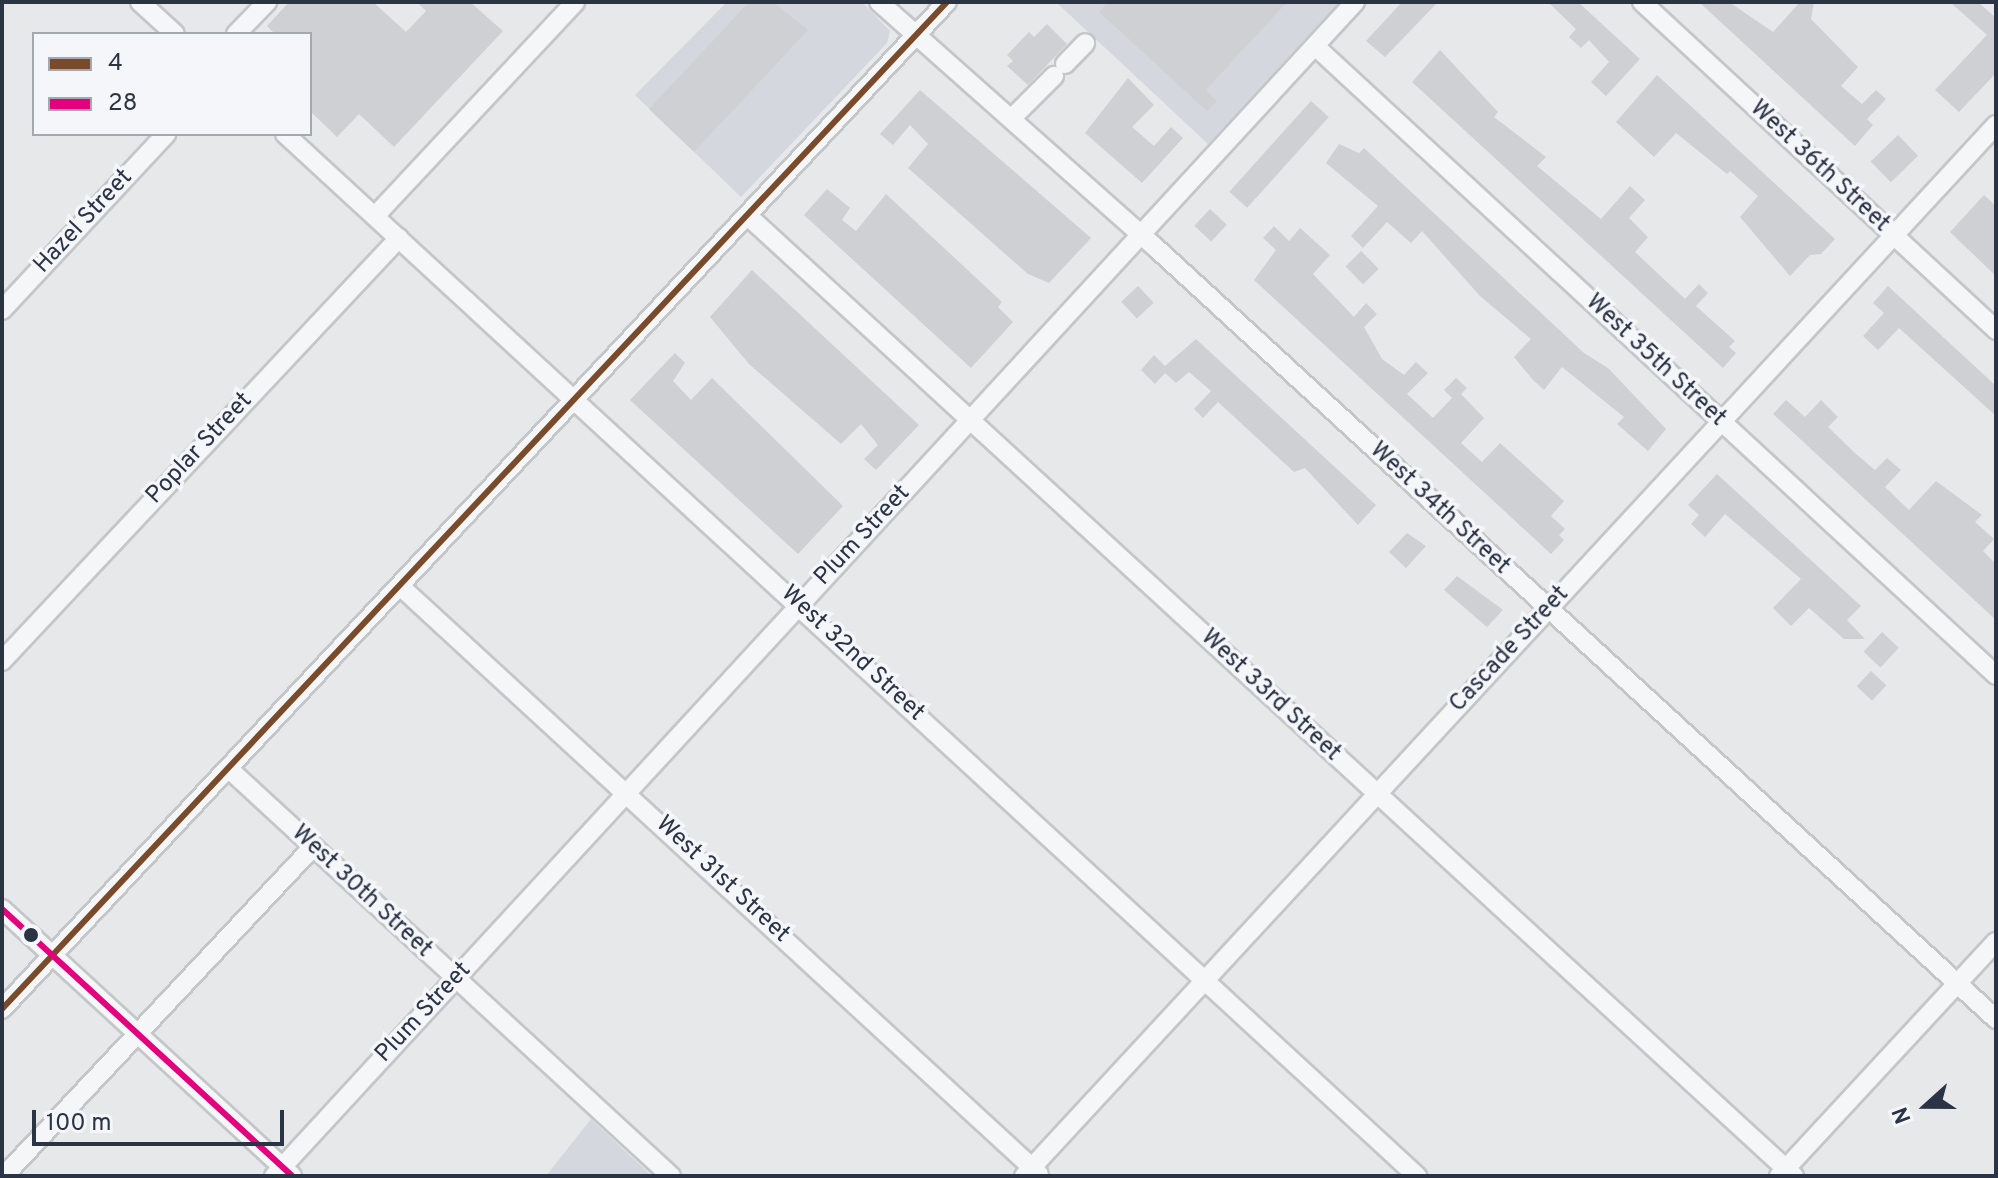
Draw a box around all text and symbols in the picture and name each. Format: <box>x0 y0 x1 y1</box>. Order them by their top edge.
legend <box>32 32 312 136</box>
text: 4 <box>108 49 123 79</box>
text: 28 <box>108 89 137 119</box>
street label: West 36th Street <box>1743 95 1895 239</box>
street label: Hazel Street <box>29 164 139 280</box>
street label: West 35th Street <box>1579 289 1731 433</box>
street label: Poplar Street <box>141 387 259 511</box>
street label: West 34th Street <box>1363 437 1515 581</box>
street label: Plum Street <box>809 480 917 592</box>
street label: West 32nd Street <box>774 580 930 728</box>
street label: Cascade Street <box>1444 581 1576 719</box>
street label: West 33rd Street <box>1194 624 1346 768</box>
street label: West 31st Street <box>649 811 795 949</box>
street label: West 30th Street <box>285 820 437 964</box>
unlabelled marker <box>23 927 39 943</box>
street label: Plum Street <box>370 957 478 1069</box>
north arrow <box>1886 1066 1966 1146</box>
scale bar <box>36 1094 288 1144</box>
text: N <box>1888 1103 1919 1127</box>
text: 100 m <box>46 1109 112 1139</box>

